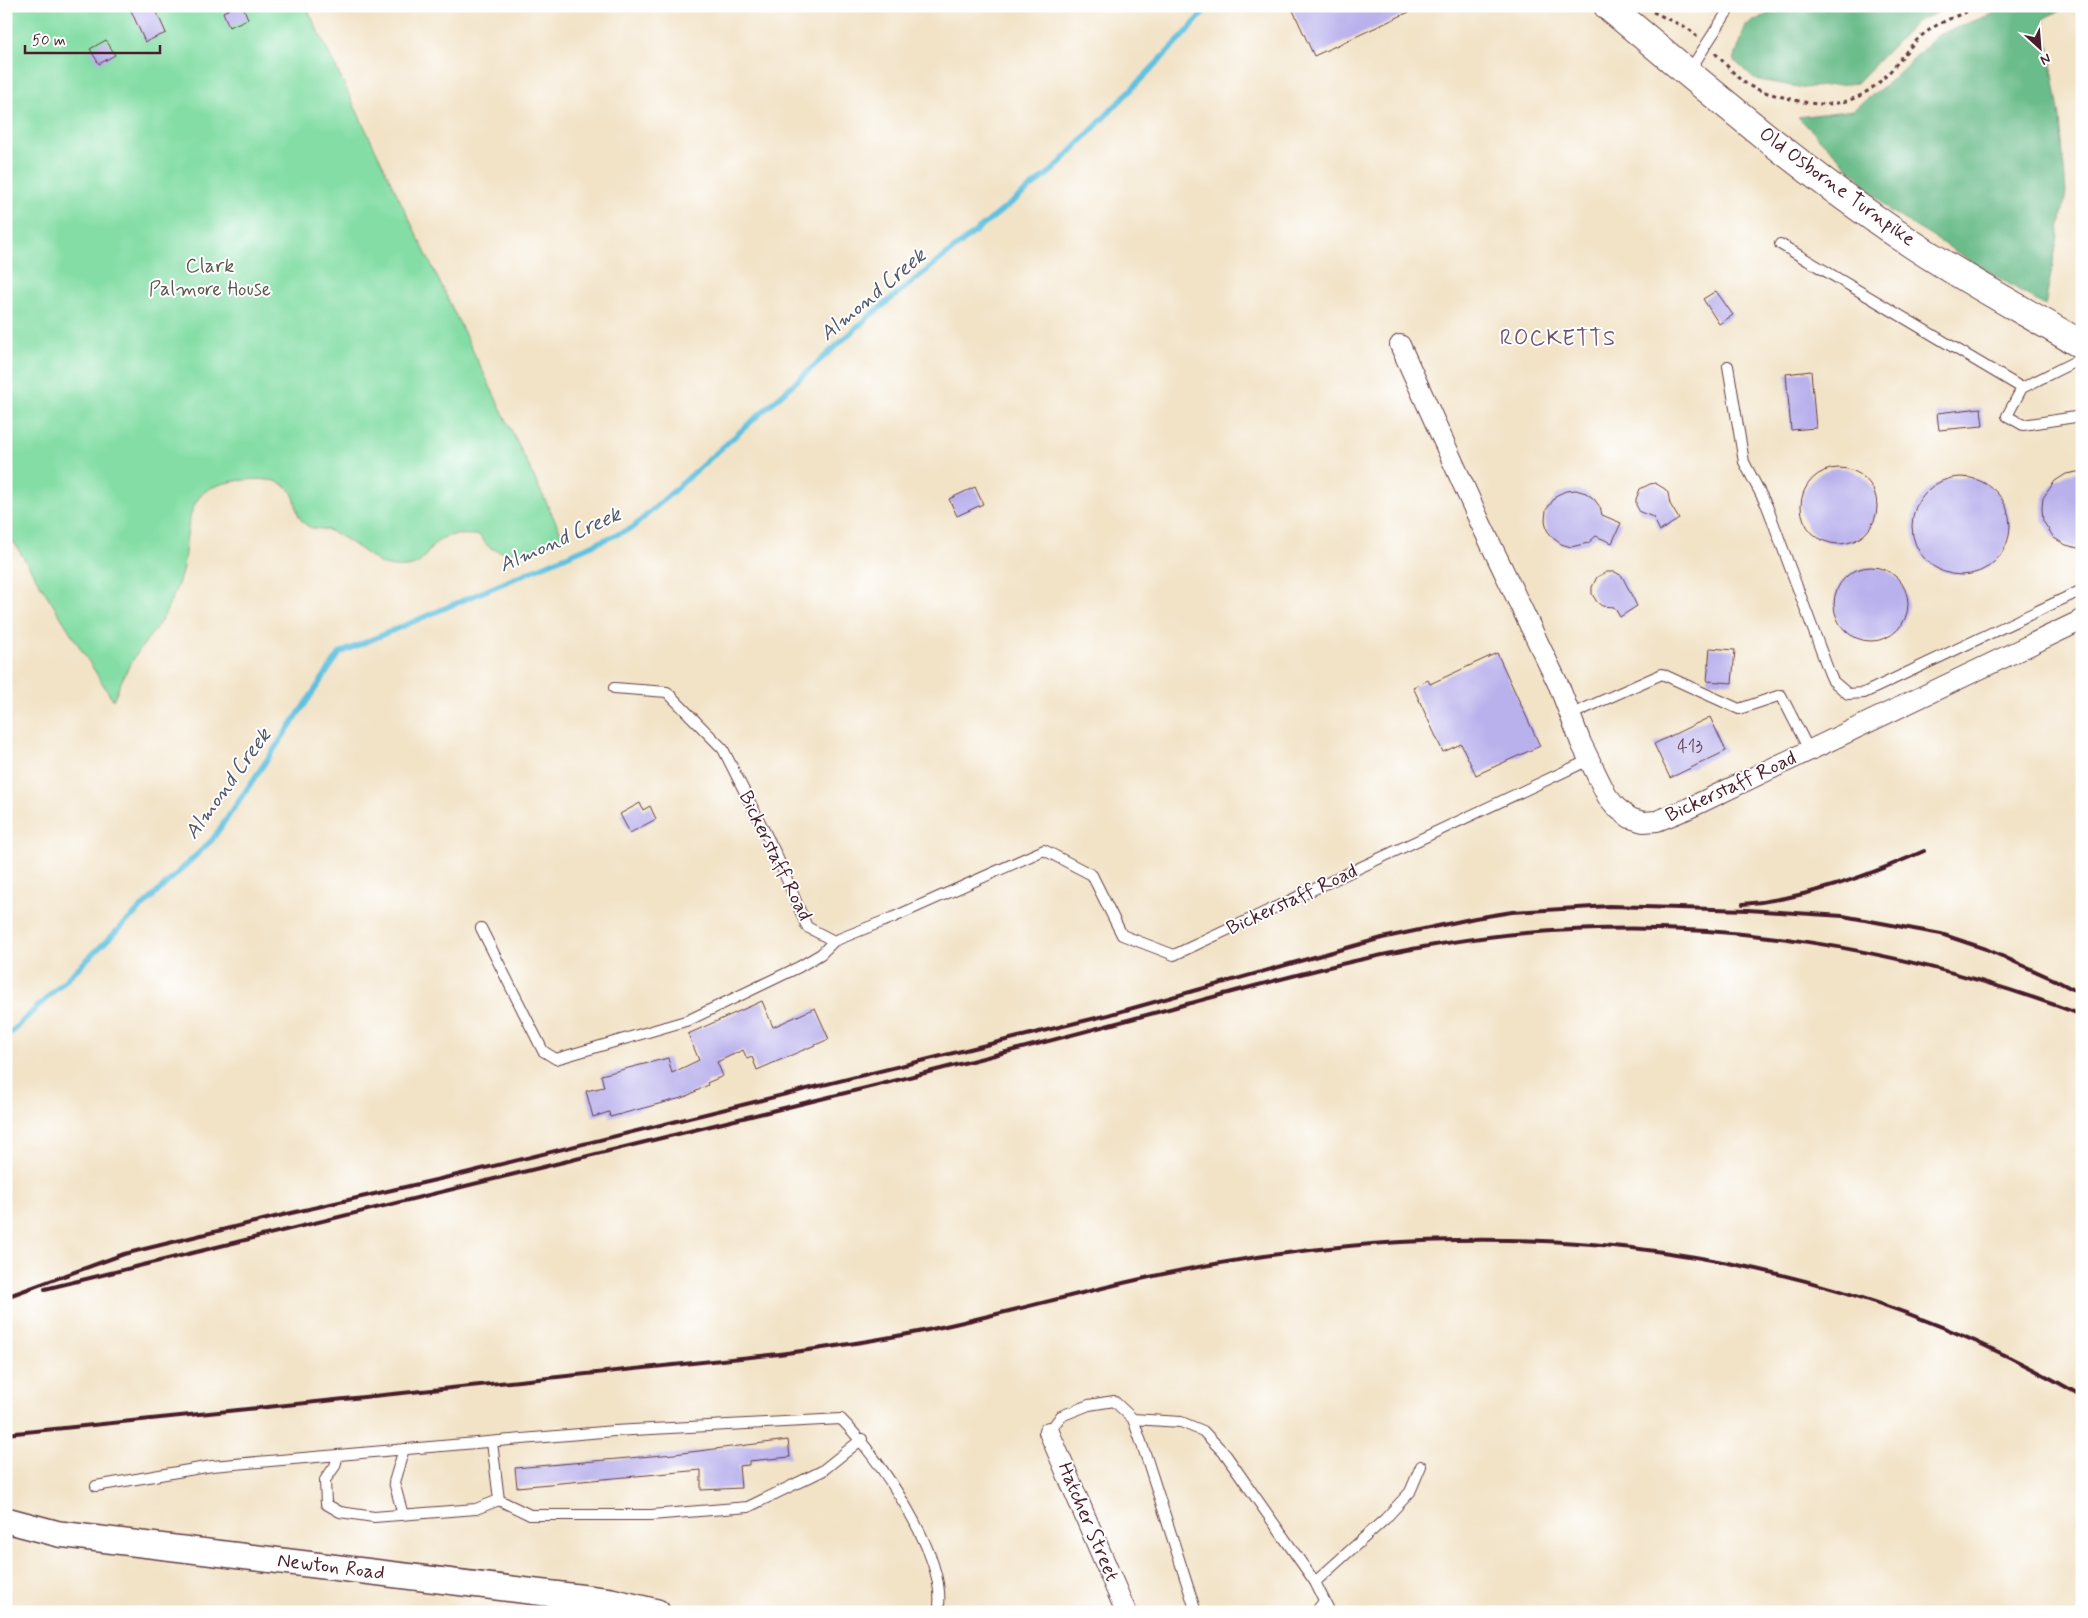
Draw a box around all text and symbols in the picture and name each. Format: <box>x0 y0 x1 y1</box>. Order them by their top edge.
scale bar <box>25 22 160 54</box>
north arrow <box>2016 22 2066 72</box>
text: 50 m <box>32 31 66 51</box>
text: N <box>2037 49 2053 69</box>
street label: Old Osborne Turnpike <box>1753 121 1921 253</box>
water label: Almond Creek <box>814 241 933 348</box>
park label: Clark Palmore House <box>149 253 271 303</box>
district label: ROCKETTS <box>1500 325 1616 353</box>
water label: Almond Creek <box>495 500 627 579</box>
water label: Almond Creek <box>178 722 278 845</box>
house number: 413 <box>1677 735 1703 759</box>
street label: Bickerstaff Road <box>1661 745 1801 829</box>
street label: Bickerstaff Road <box>732 786 818 926</box>
street label: Bickerstaff Road <box>1222 858 1362 942</box>
street label: Hatcher Street <box>1051 1458 1125 1586</box>
street label: Newton Road <box>276 1547 386 1587</box>

